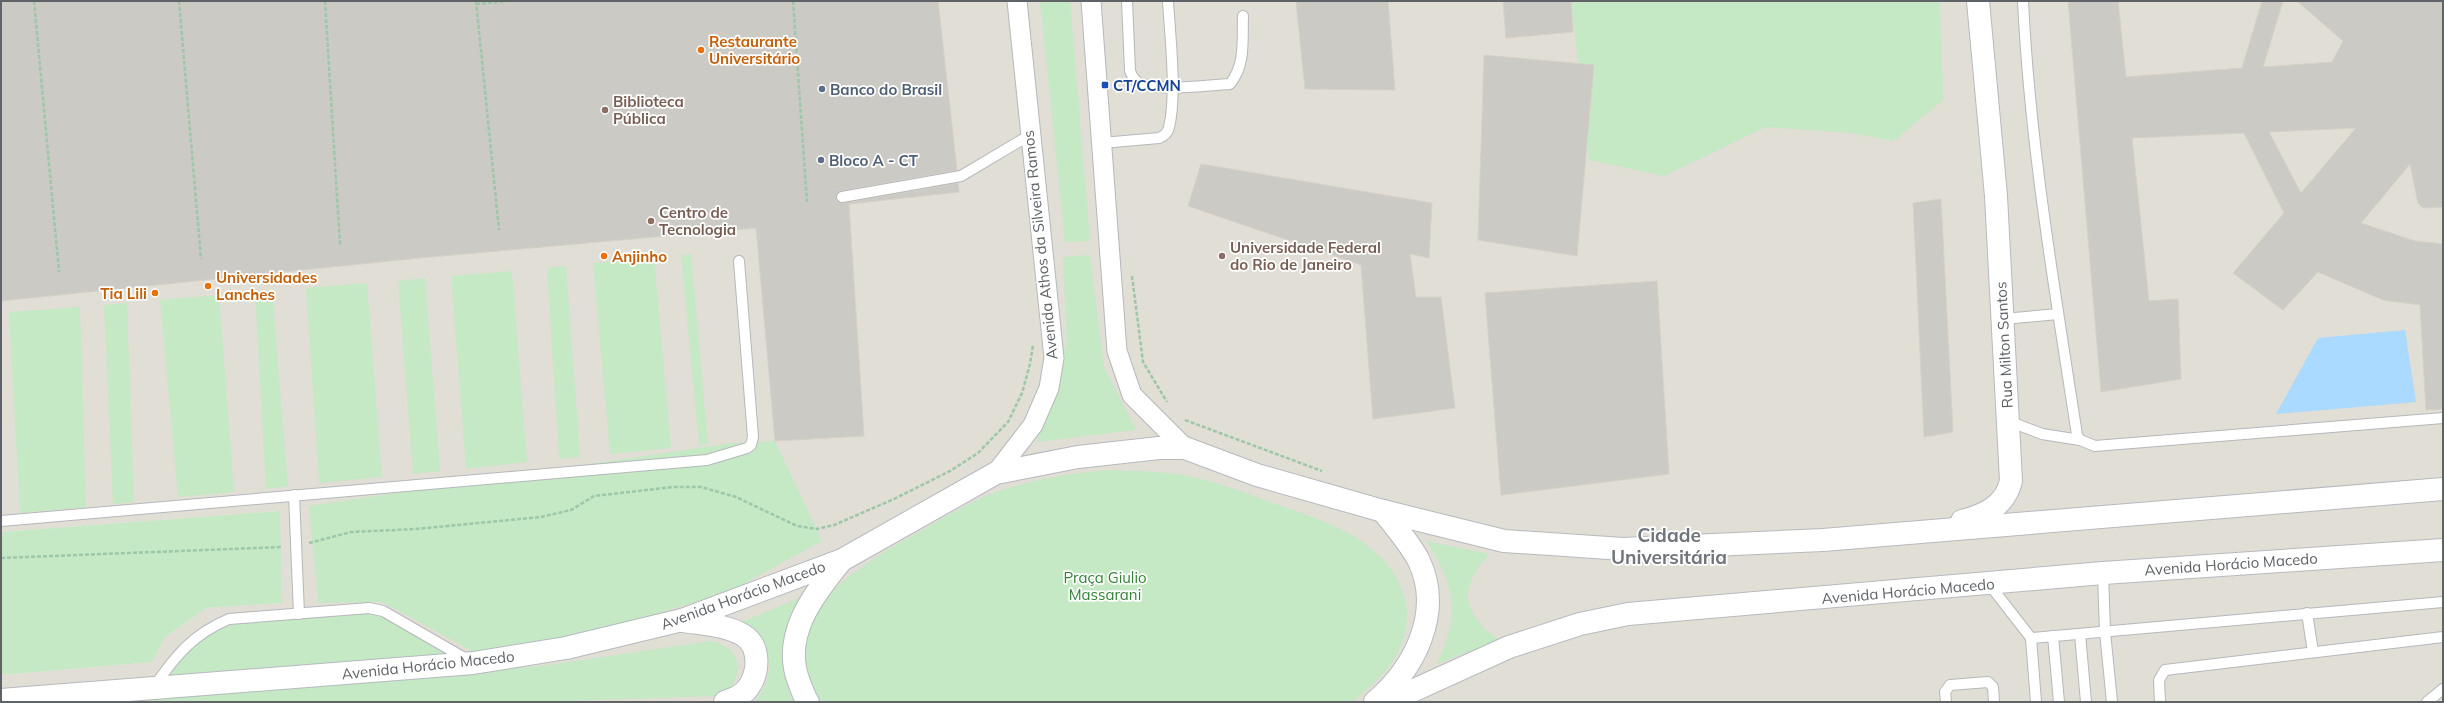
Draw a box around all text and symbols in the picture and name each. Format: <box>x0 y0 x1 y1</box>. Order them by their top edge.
place label: Restaurante Universitário <box>709 32 800 68</box>
marker: Restaurante Universitário <box>696 45 706 55</box>
place label: CT/CCMN <box>1113 76 1181 95</box>
place label: Banco do Brasil <box>830 80 942 99</box>
marker: CT/CCMN <box>1100 80 1110 90</box>
marker: Banco do Brasil <box>817 84 827 94</box>
place label: Biblioteca Pública <box>613 92 684 128</box>
marker: Biblioteca Pública <box>600 105 610 115</box>
street label: Avenida Athos da Silveira Ramos <box>1019 129 1061 361</box>
place label: Bloco A - CT <box>829 151 919 170</box>
marker: Bloco A - CT <box>816 155 826 165</box>
place label: Centro de Tecnologia <box>659 203 736 239</box>
marker: Centro de Tecnologia <box>646 216 656 226</box>
place label: Universidade Federal do Rio de Janeiro <box>1230 238 1381 274</box>
place label: Anjinho <box>612 247 667 266</box>
marker: Anjinho <box>599 251 609 261</box>
marker: Universidade Federal do Rio de Janeiro <box>1217 251 1227 261</box>
place label: Universidades Lanches <box>216 268 317 304</box>
marker: Universidades Lanches <box>203 281 213 291</box>
street label: Rua Milton Santos <box>1991 281 2017 409</box>
place label: Tia Lili <box>100 284 147 303</box>
marker: Tia Lili <box>150 288 160 298</box>
district label: Cidade Universitária <box>1611 523 1727 569</box>
street label: Avenida Horácio Macedo <box>2144 548 2318 580</box>
street label: Avenida Horácio Macedo <box>658 556 828 634</box>
park label: Praça Giulio Massarani <box>1063 568 1147 604</box>
street label: Avenida Horácio Macedo <box>1821 574 1995 608</box>
street label: Avenida Horácio Macedo <box>341 646 515 684</box>

